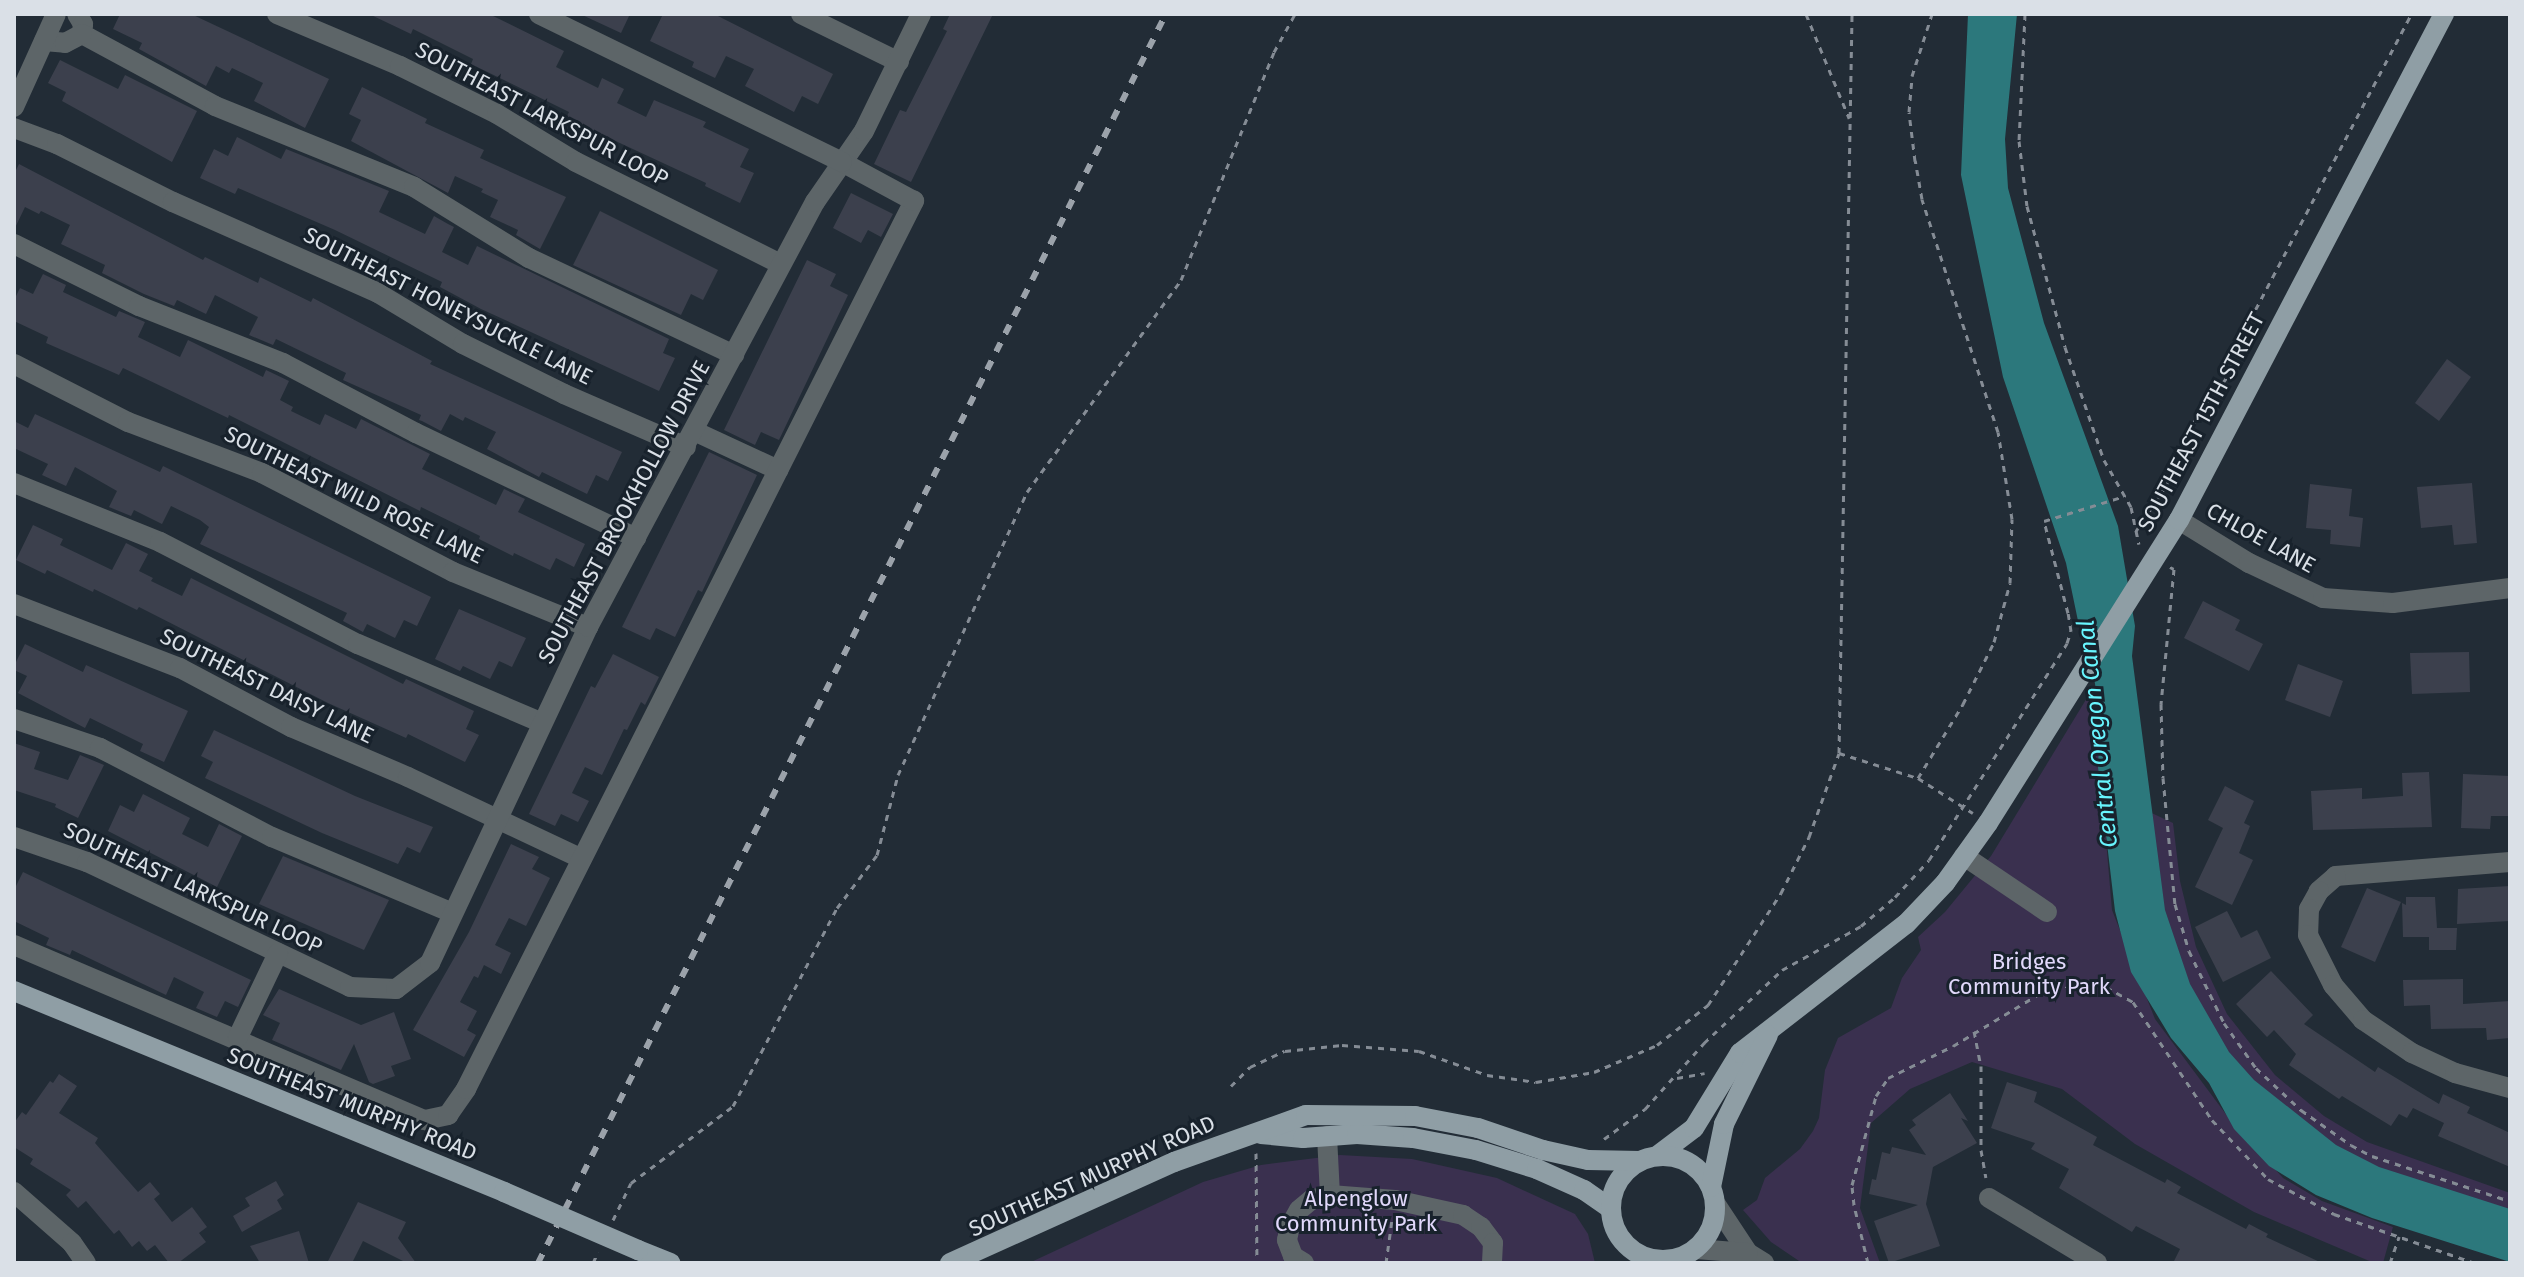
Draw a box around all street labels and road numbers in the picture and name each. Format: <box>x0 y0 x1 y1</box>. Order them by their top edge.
street label: SOUTHEAST LARKSPUR LOOP <box>411 36 673 192</box>
street label: SOUTHEAST HONEYSUCKLE LANE <box>299 221 597 391</box>
street label: SOUTHEAST 15TH STREET <box>2132 308 2270 536</box>
street label: SOUTHEAST BROOKHOLLOW DRIVE <box>533 356 715 668</box>
street label: SOUTHEAST WILD ROSE LANE <box>220 421 488 569</box>
street label: CHLOE LANE <box>2202 497 2320 579</box>
street label: SOUTHEAST DAISY LANE <box>156 623 378 749</box>
street label: SOUTHEAST LARKSPUR LOOP <box>59 816 327 960</box>
street label: SOUTHEAST MURPHY ROAD <box>223 1042 481 1166</box>
street label: SOUTHEAST MURPHY ROAD <box>965 1110 1219 1242</box>

